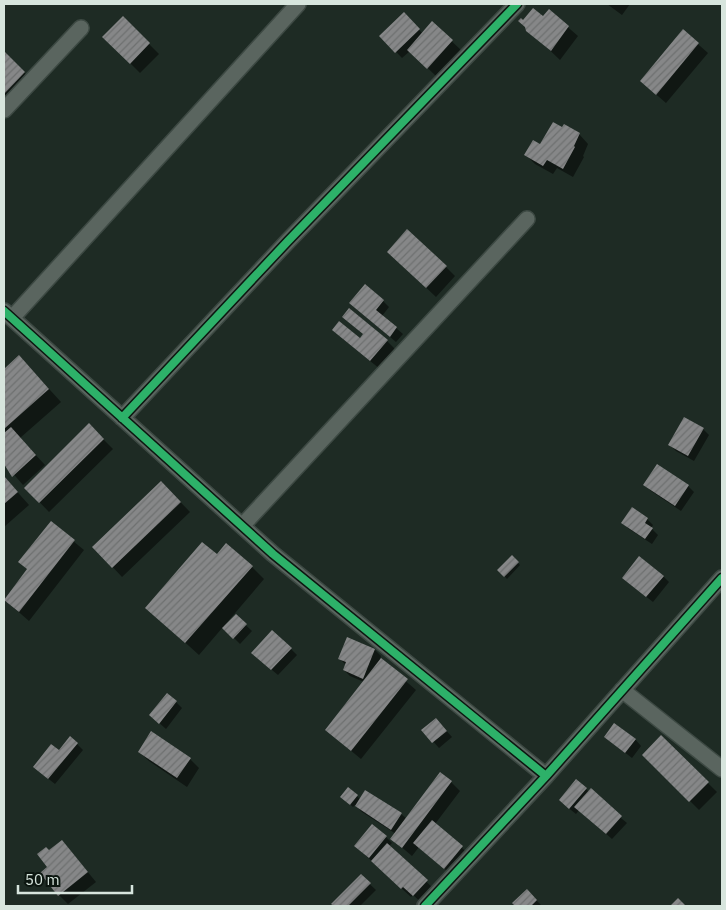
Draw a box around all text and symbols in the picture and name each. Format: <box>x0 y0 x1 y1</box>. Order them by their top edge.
scale bar <box>18 862 131 894</box>
text: 50 m <box>25 870 60 889</box>

